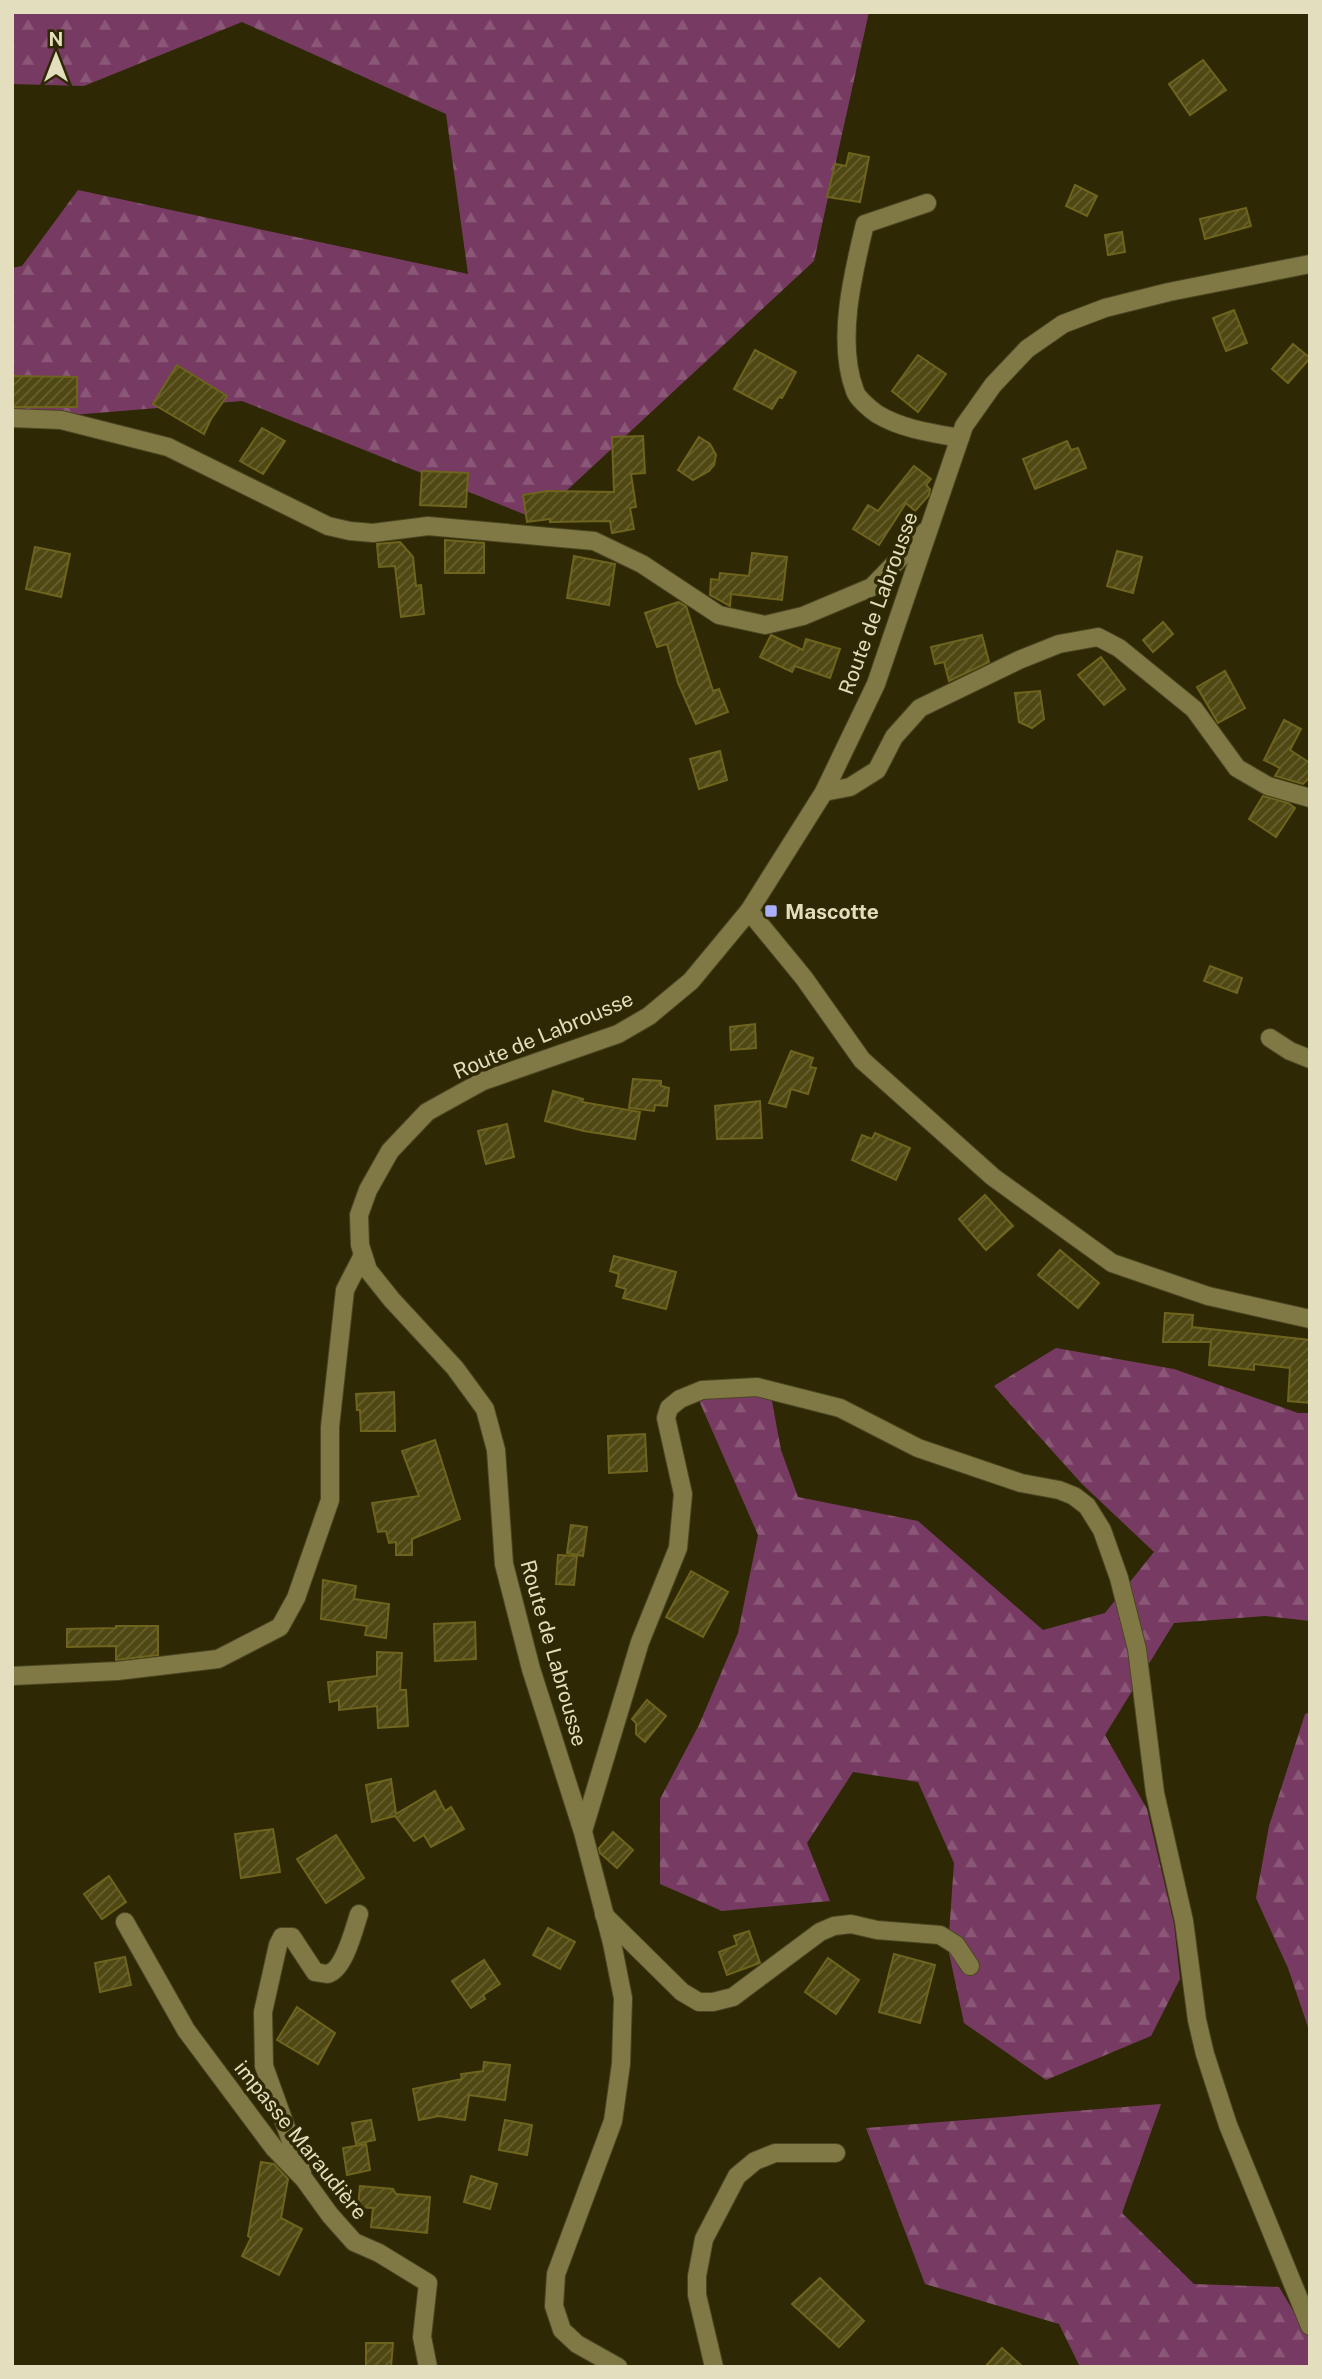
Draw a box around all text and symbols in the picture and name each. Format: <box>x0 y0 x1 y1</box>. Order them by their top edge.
north arrow <box>21 21 91 91</box>
text: N <box>49 28 63 50</box>
street label: Route de Labrousse <box>833 508 923 698</box>
place label: Mascotte <box>785 899 879 924</box>
marker: Mascotte <box>763 903 779 919</box>
street label: Route de Labrousse <box>449 986 637 1084</box>
street label: Route de Labrousse <box>515 1557 593 1749</box>
street label: impasse Maraudière <box>229 2056 373 2224</box>

